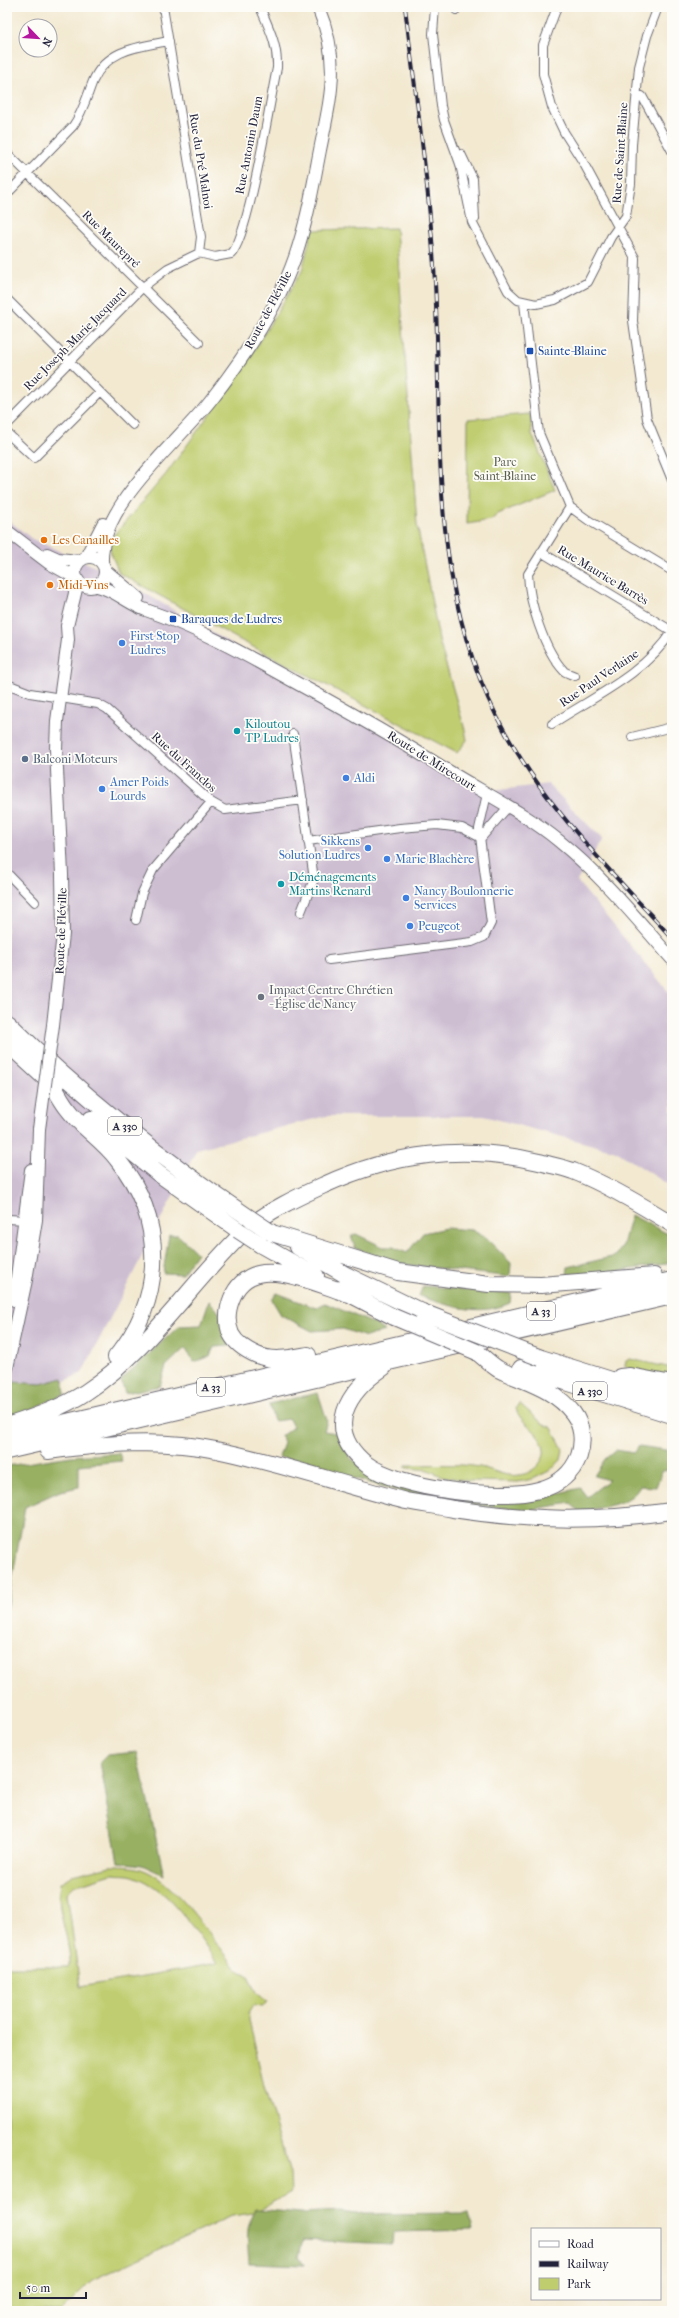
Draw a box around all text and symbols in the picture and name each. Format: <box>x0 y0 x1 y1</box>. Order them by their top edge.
north arrow <box>18 18 58 58</box>
text: N <box>39 35 54 49</box>
street label: Rue Antonin Daum <box>233 94 265 196</box>
street label: Rue de Saint-Blaine <box>609 102 631 204</box>
street label: Rue du Pré Malnoi <box>187 112 216 210</box>
street label: Rue Maurepré <box>79 207 143 271</box>
street label: Route de Fléville <box>241 268 295 352</box>
street label: Rue Joseph-Marie Jacquard <box>21 284 130 393</box>
place label: Sainte-Blaine <box>538 344 607 358</box>
marker: Sainte-Blaine <box>525 346 535 356</box>
park label: Parc Saint-Blaine <box>474 455 536 483</box>
place label: Les Canailles <box>52 533 119 547</box>
marker: Les Canailles <box>39 535 49 545</box>
street label: Rue Maurice Barrès <box>555 542 651 608</box>
place label: Midi-Vins <box>58 578 109 592</box>
marker: Midi-Vins <box>45 580 55 590</box>
place label: Baraques de Ludres <box>181 612 282 626</box>
marker: Baraques de Ludres <box>168 614 178 624</box>
place label: First Stop Ludres <box>130 629 180 657</box>
marker: First Stop Ludres <box>117 638 127 648</box>
street label: Rue Paul Verlaine <box>557 646 641 710</box>
place label: Kiloutou TP Ludres <box>245 717 299 745</box>
marker: Kiloutou TP Ludres <box>232 726 242 736</box>
street label: Route de Mirecourt <box>385 728 480 794</box>
street label: Rue du Franclos <box>149 729 220 795</box>
place label: Balconi Moteurs <box>33 752 118 766</box>
marker: Balconi Moteurs <box>20 754 30 764</box>
place label: Aldi <box>353 771 376 785</box>
marker: Aldi <box>341 773 351 783</box>
place label: Amer Poids Lourds <box>109 775 169 803</box>
marker: Amer Poids Lourds <box>97 784 107 794</box>
place label: Sikkens Solution Ludres <box>279 834 361 862</box>
marker: Sikkens Solution Ludres <box>363 843 373 853</box>
place label: Marie Blachère <box>395 852 474 866</box>
marker: Marie Blachère <box>382 854 392 864</box>
place label: Déménagements Martins Renard <box>289 870 377 898</box>
marker: Déménagements Martins Renard <box>276 879 286 889</box>
place label: Nancy Boulonnerie Services <box>414 884 514 912</box>
street label: Route de Fléville <box>52 887 70 975</box>
marker: Nancy Boulonnerie Services <box>401 893 411 903</box>
place label: Peugeot <box>418 919 461 933</box>
marker: Peugeot <box>405 921 415 931</box>
place label: Impact Centre Chrétien - Église de Nancy <box>269 983 393 1011</box>
marker: Impact Centre Chrétien - Église de Nancy <box>256 992 266 1002</box>
road number: A 330 <box>108 1117 142 1135</box>
road number: A 33 <box>527 1302 555 1320</box>
road number: A 33 <box>197 1378 225 1396</box>
road number: A 330 <box>573 1382 607 1400</box>
legend <box>531 2228 661 2300</box>
text: Road <box>567 2237 594 2251</box>
text: Railway <box>567 2257 609 2271</box>
scale bar <box>20 2274 86 2300</box>
text: Park <box>567 2277 592 2291</box>
text: 50 m <box>26 2281 50 2295</box>

